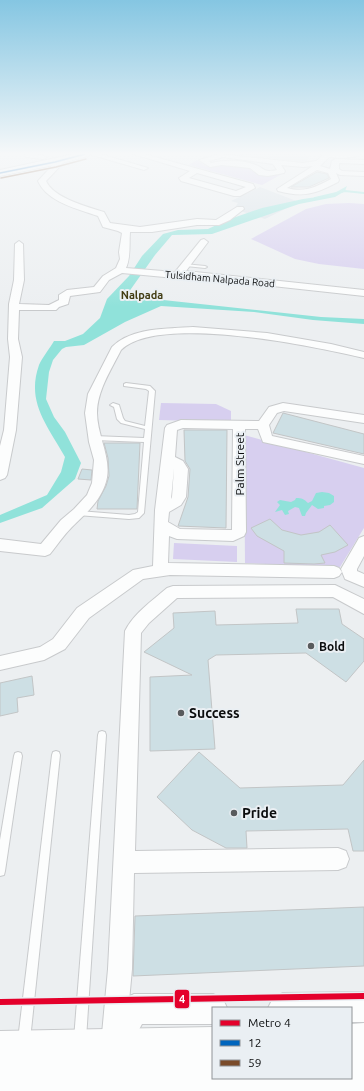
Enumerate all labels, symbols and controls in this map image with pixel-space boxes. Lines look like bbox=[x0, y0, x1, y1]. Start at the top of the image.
street label: Tulsidham Nalpada Road bbox=[165, 269, 276, 289]
district label: Nalpada bbox=[121, 289, 163, 301]
street label: Palm Street bbox=[233, 432, 246, 496]
place label: Bold bbox=[319, 640, 345, 653]
marker: Bold bbox=[306, 641, 316, 651]
place label: Success bbox=[189, 705, 240, 721]
marker: Success bbox=[176, 708, 186, 718]
place label: Pride bbox=[242, 805, 277, 821]
marker: Pride bbox=[229, 808, 239, 818]
line badge: 4 bbox=[174, 989, 190, 1009]
text: 4 bbox=[179, 993, 185, 1005]
legend bbox=[212, 1007, 352, 1079]
text: Metro 4 bbox=[248, 1016, 291, 1029]
text: 12 bbox=[248, 1036, 262, 1049]
text: 59 bbox=[248, 1056, 262, 1069]

